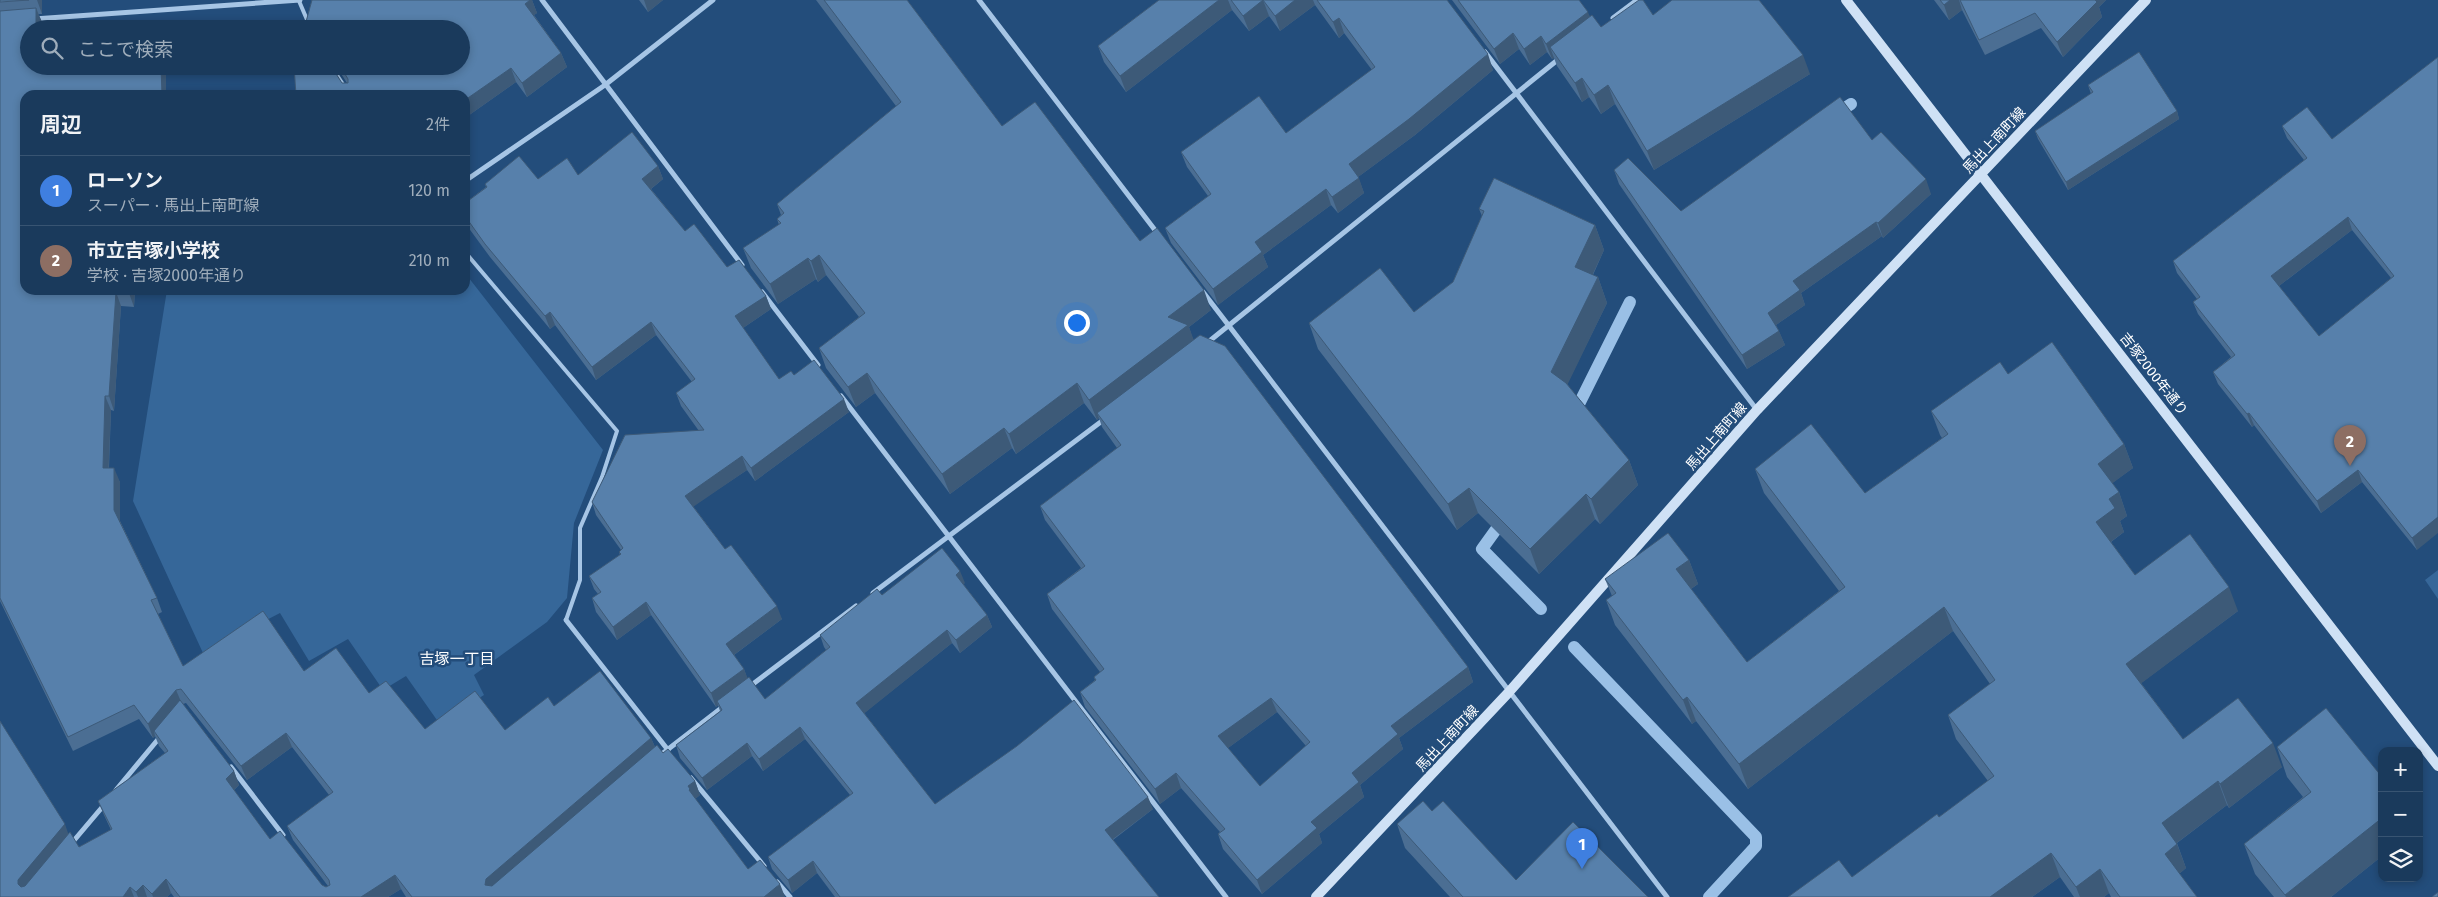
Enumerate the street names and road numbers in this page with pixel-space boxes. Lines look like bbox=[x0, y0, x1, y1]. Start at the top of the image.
street label: 馬出上南町線 bbox=[1960, 104, 2029, 177]
street label: 吉塚2000年通り bbox=[2116, 330, 2191, 419]
street label: 馬出上南町線 bbox=[1682, 399, 1750, 474]
street label: 馬出上南町線 bbox=[1413, 702, 1482, 775]

